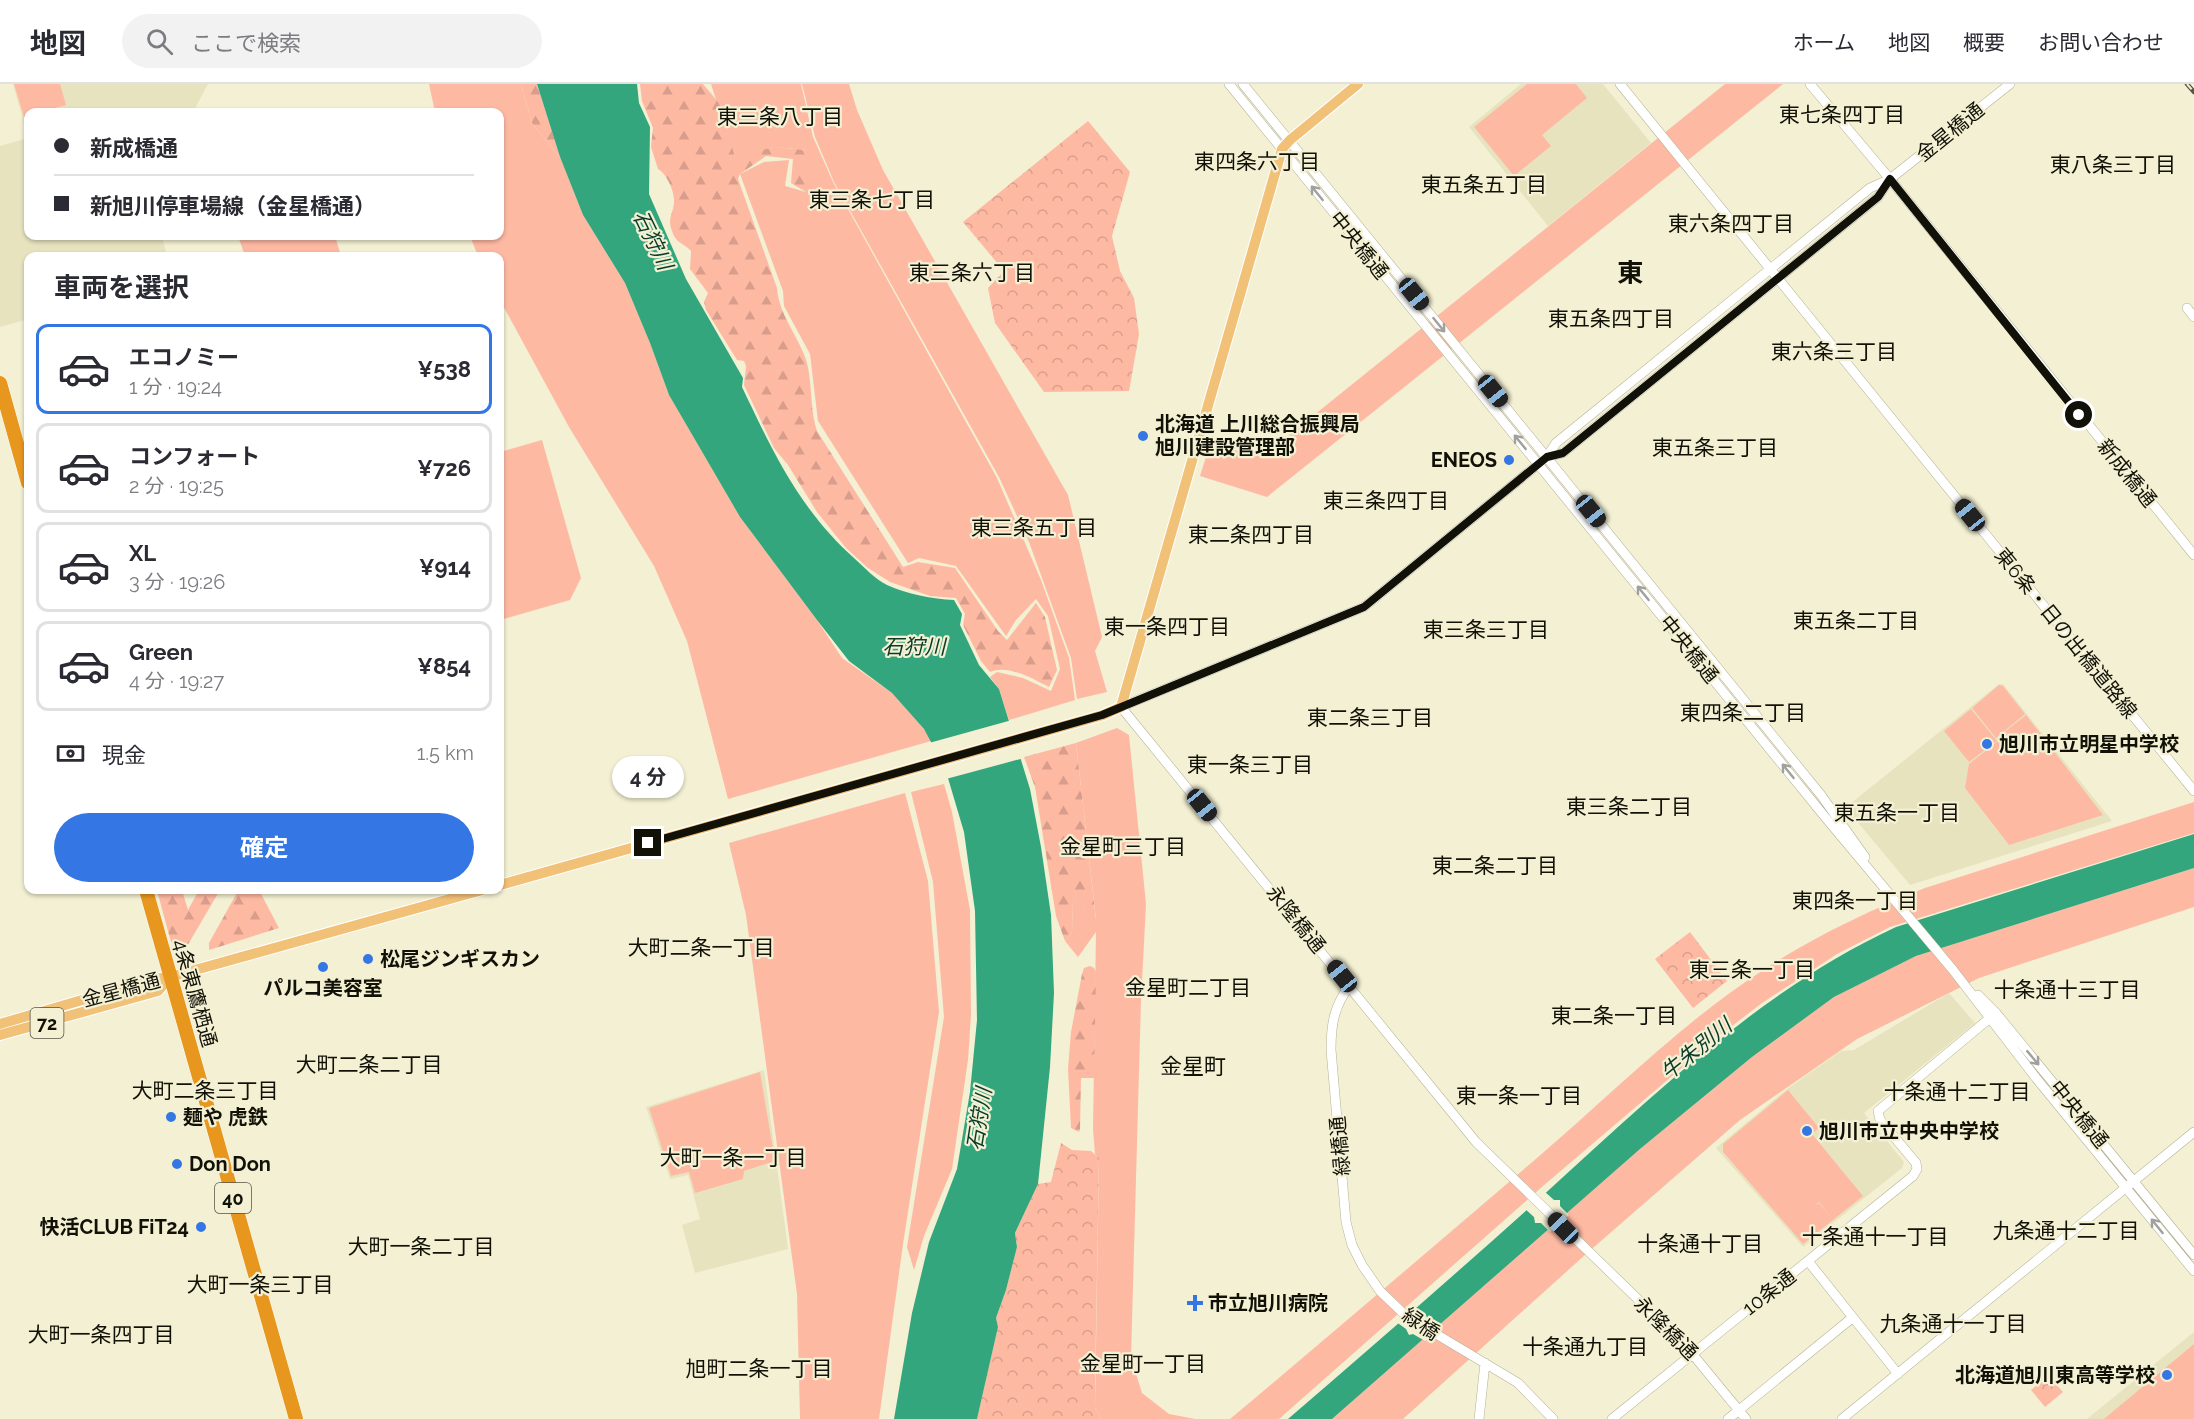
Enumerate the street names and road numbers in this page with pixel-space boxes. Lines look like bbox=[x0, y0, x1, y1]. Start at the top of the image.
street label: 金星橋通 bbox=[1911, 98, 1989, 166]
street label: 中央橋通 bbox=[1325, 206, 1393, 284]
street label: 新成橋通 bbox=[2093, 434, 2161, 512]
street label: 東6条・日の出橋道路線 bbox=[1990, 543, 2142, 723]
street label: 中央橋通 bbox=[1655, 610, 1723, 688]
street label: 永隆橋通 bbox=[1262, 880, 1330, 958]
street label: 4条東鷹栖通 bbox=[168, 936, 222, 1050]
street label: 金星橋通 bbox=[79, 968, 163, 1012]
road number: 72 bbox=[30, 1008, 63, 1038]
street label: 中央橋通 bbox=[2045, 1075, 2113, 1153]
street label: 緑橋通 bbox=[1325, 1115, 1355, 1177]
road number: 40 bbox=[215, 1183, 251, 1213]
street label: 10条通 bbox=[1738, 1264, 1800, 1320]
street label: 永隆橋通 bbox=[1629, 1291, 1703, 1365]
street label: 緑橋 bbox=[1398, 1303, 1444, 1345]

